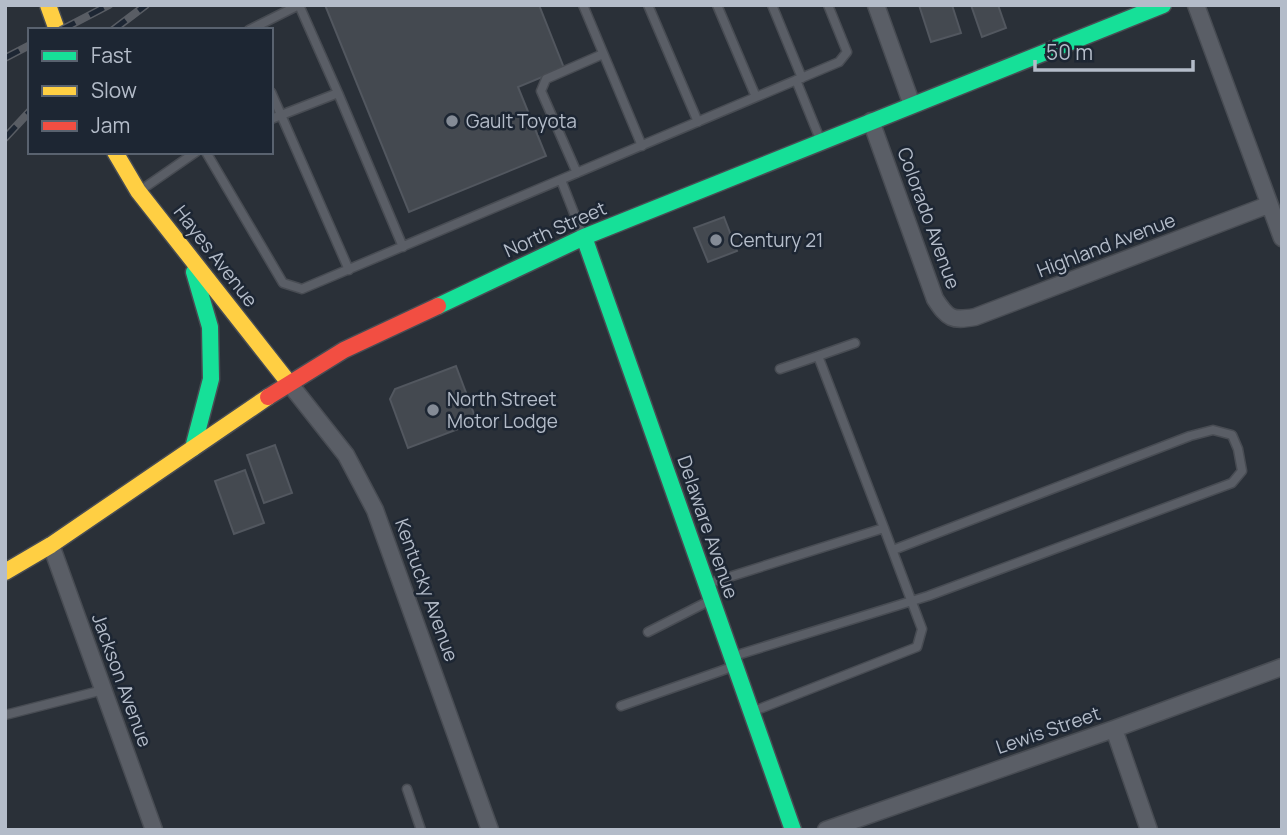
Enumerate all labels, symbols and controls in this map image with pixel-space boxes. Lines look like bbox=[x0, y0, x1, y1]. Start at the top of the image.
legend bbox=[28, 28, 273, 154]
scale bar bbox=[1035, 28, 1192, 72]
text: 50 m bbox=[1046, 38, 1093, 66]
text: Fast bbox=[91, 41, 132, 69]
text: Slow bbox=[91, 76, 137, 104]
place label: Gault Toyota bbox=[466, 108, 577, 134]
text: Jam bbox=[91, 111, 130, 139]
marker: Gault Toyota bbox=[444, 113, 460, 129]
street label: Colorado Avenue bbox=[891, 144, 967, 292]
street label: North Street bbox=[500, 195, 610, 263]
street label: Hayes Avenue bbox=[168, 200, 264, 312]
street label: Highland Avenue bbox=[1033, 207, 1179, 283]
place label: Century 21 bbox=[730, 227, 823, 253]
marker: Century 21 bbox=[708, 232, 724, 248]
place label: North Street Motor Lodge bbox=[447, 386, 558, 434]
marker: North Street Motor Lodge bbox=[425, 402, 441, 418]
street label: Delaware Avenue bbox=[671, 452, 745, 602]
street label: Kentucky Avenue bbox=[389, 515, 465, 665]
street label: Jackson Avenue bbox=[86, 610, 158, 750]
street label: Lewis Street bbox=[992, 700, 1104, 760]

